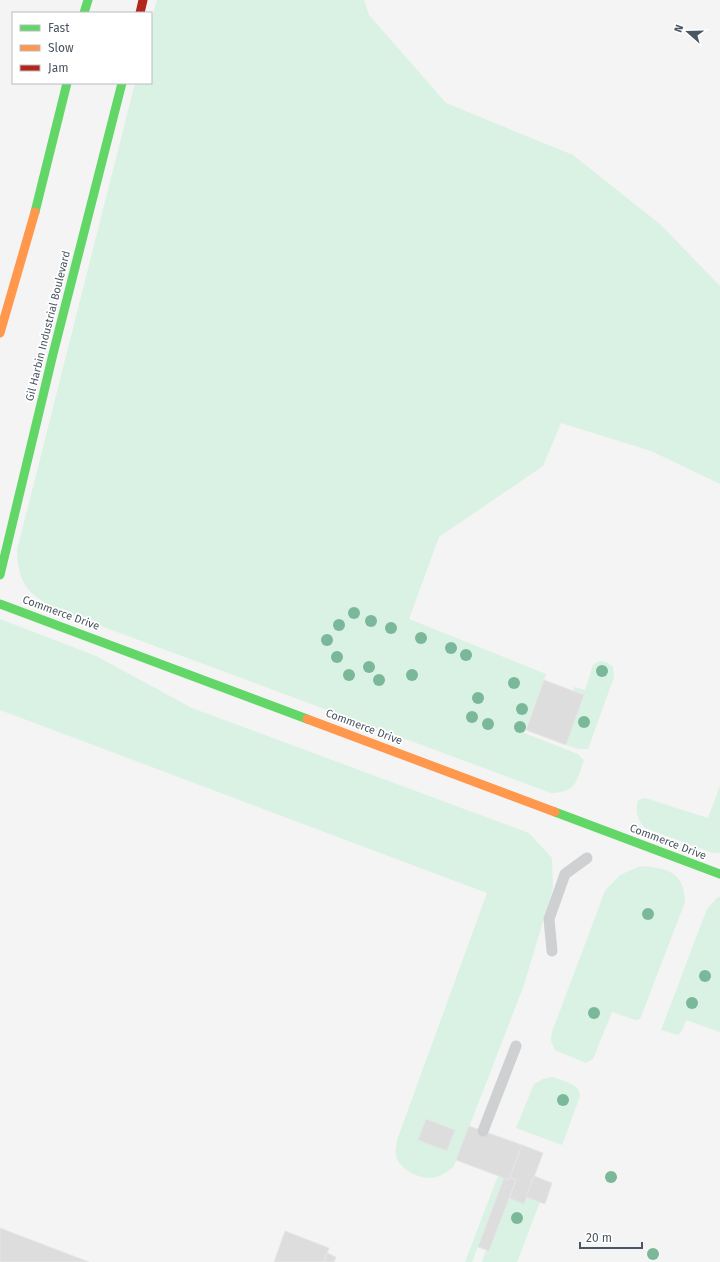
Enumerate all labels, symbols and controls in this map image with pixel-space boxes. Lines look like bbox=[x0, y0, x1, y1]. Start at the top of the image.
legend bbox=[12, 12, 152, 84]
north arrow bbox=[668, 12, 708, 52]
text: Fast bbox=[48, 21, 70, 35]
text: N bbox=[672, 23, 686, 34]
text: Slow bbox=[48, 41, 74, 55]
text: Jam bbox=[48, 61, 68, 75]
street label: Gil Harbin Industrial Boulevard bbox=[23, 250, 73, 402]
street label: Commerce Drive bbox=[21, 593, 101, 633]
street label: Commerce Drive bbox=[324, 706, 404, 748]
street label: Commerce Drive bbox=[628, 821, 708, 863]
scale bar bbox=[580, 1224, 642, 1250]
text: 20 m bbox=[586, 1231, 612, 1245]

